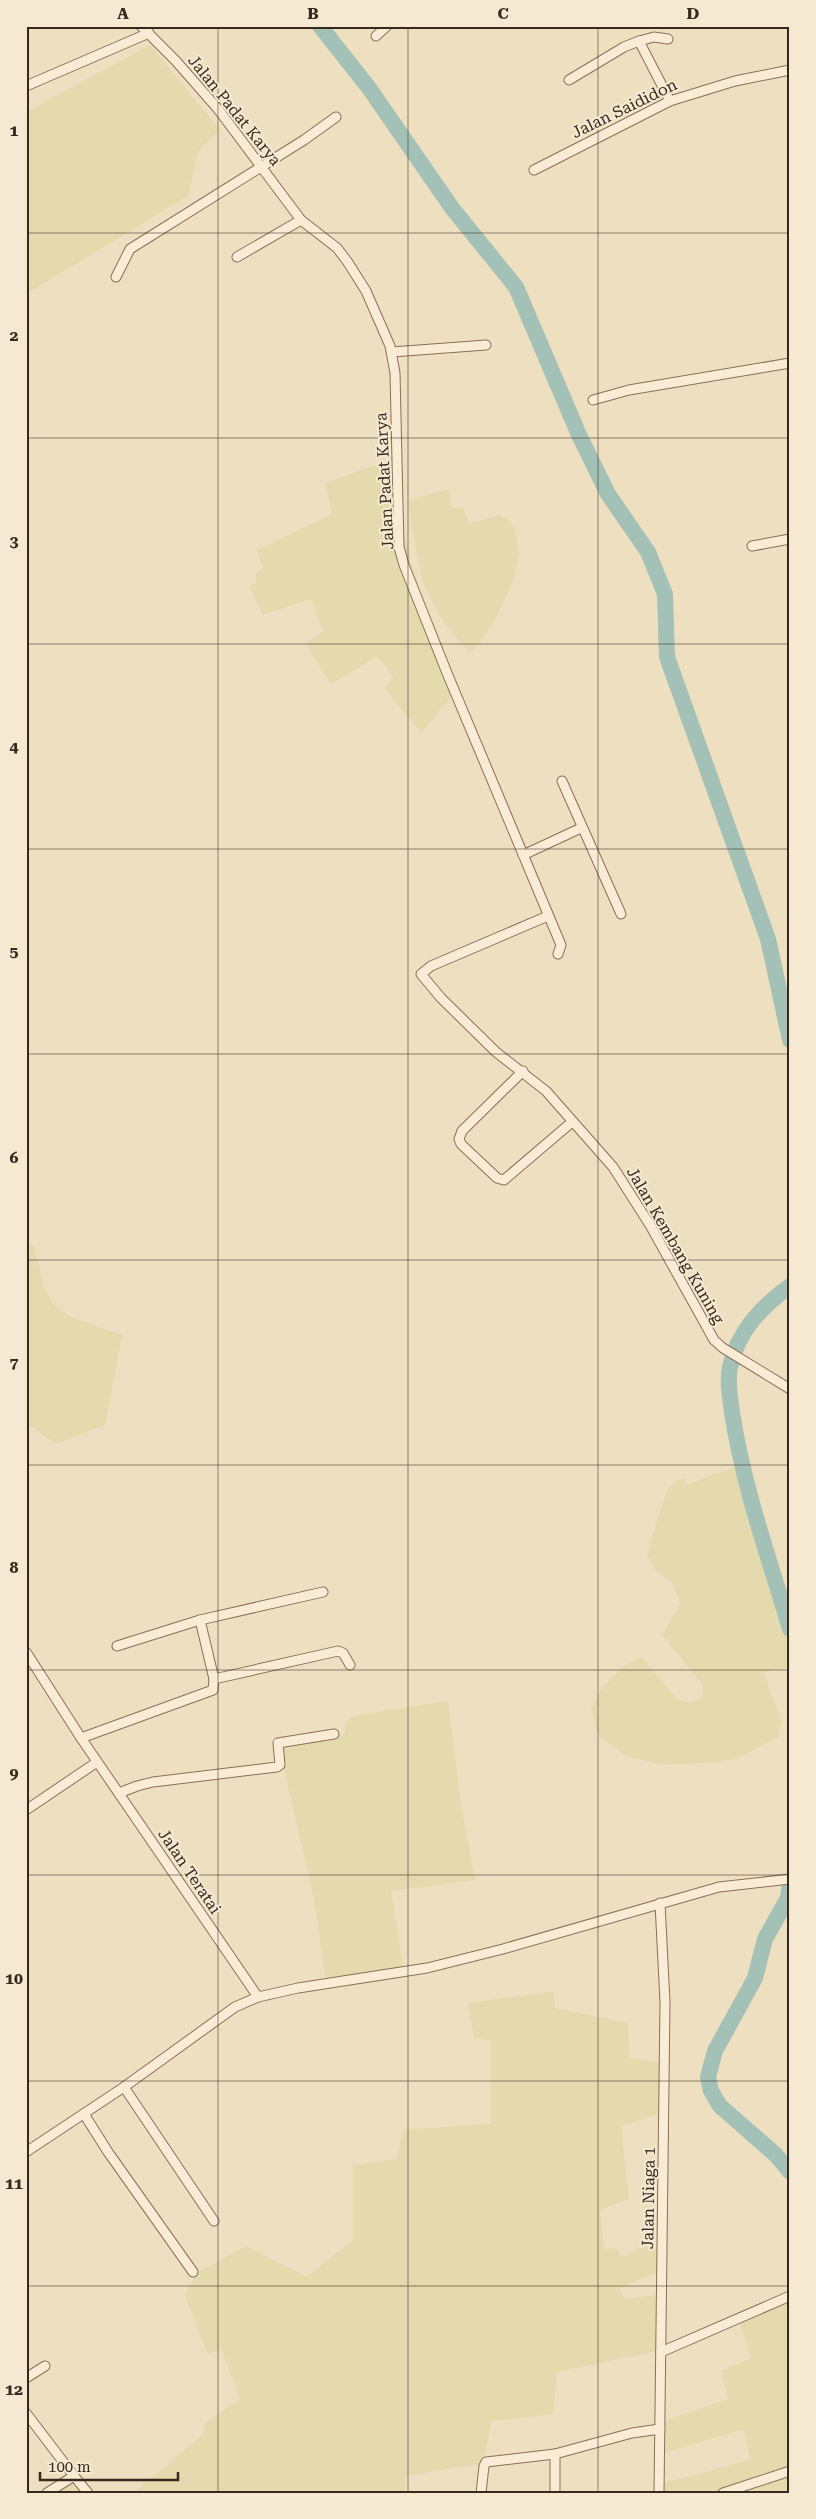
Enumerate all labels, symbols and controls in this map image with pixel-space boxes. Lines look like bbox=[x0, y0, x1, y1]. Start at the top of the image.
text: A bbox=[117, 4, 129, 23]
text: B bbox=[307, 4, 319, 23]
text: C bbox=[497, 4, 509, 23]
text: D bbox=[687, 4, 700, 23]
street label: Jalan Padat Karya bbox=[184, 51, 285, 170]
street label: Jalan Saididon bbox=[568, 75, 680, 142]
text: 1 bbox=[10, 121, 19, 140]
text: 2 bbox=[10, 326, 19, 345]
street label: Jalan Padat Karya bbox=[371, 412, 398, 550]
text: 3 bbox=[10, 532, 19, 551]
text: 4 bbox=[10, 737, 19, 756]
text: 5 bbox=[10, 942, 19, 961]
text: 6 bbox=[10, 1148, 19, 1167]
street label: Jalan Kembang Kuning bbox=[623, 1163, 729, 1328]
text: 7 bbox=[10, 1353, 19, 1372]
text: 8 bbox=[10, 1558, 19, 1577]
text: 9 bbox=[10, 1764, 19, 1783]
street label: Jalan Teratai bbox=[154, 1825, 225, 1917]
text: 10 bbox=[5, 1969, 23, 1988]
street label: Jalan Niaga 1 bbox=[638, 2147, 659, 2249]
text: 11 bbox=[5, 2174, 23, 2193]
text: 12 bbox=[5, 2380, 23, 2399]
scale bar bbox=[40, 2449, 178, 2481]
text: 100 m bbox=[48, 2458, 91, 2476]

